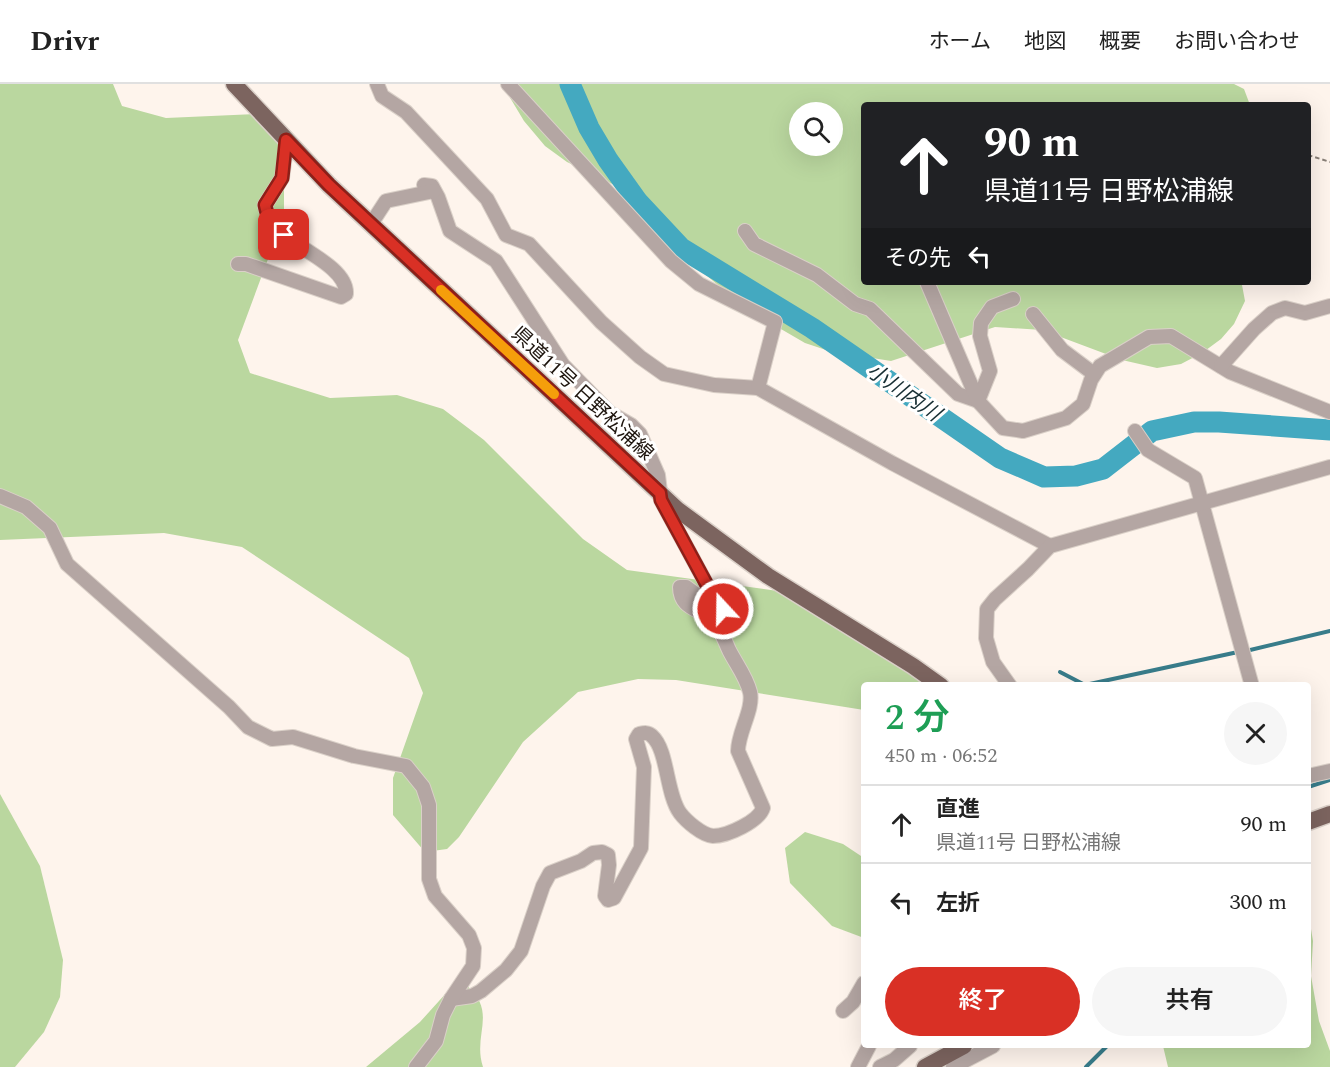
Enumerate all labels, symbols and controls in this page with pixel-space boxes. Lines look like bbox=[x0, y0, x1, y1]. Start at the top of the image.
text: Drivr bbox=[30, 20, 99, 63]
text: ホーム bbox=[929, 26, 991, 58]
text: 地図 bbox=[1024, 26, 1066, 58]
text: 概要 bbox=[1099, 26, 1141, 58]
text: お問い合わせ bbox=[1174, 26, 1300, 58]
map controls bbox=[789, 102, 843, 156]
button: search bbox=[789, 102, 843, 156]
text: 90 m bbox=[984, 112, 1079, 175]
icon: ahead bbox=[885, 126, 963, 204]
text: 県道11号 日野松浦線 bbox=[984, 171, 1234, 213]
pin bbox=[258, 209, 309, 260]
icon: arrive bbox=[267, 218, 300, 251]
icon: left bbox=[963, 240, 996, 273]
text: その先 bbox=[885, 242, 951, 275]
street label: 県道11号 日野松浦線 bbox=[504, 320, 660, 468]
water label: 小川内川 bbox=[860, 356, 949, 431]
position arrow bbox=[691, 577, 755, 641]
text: 2 分 bbox=[885, 691, 949, 746]
button: close bbox=[1224, 702, 1287, 765]
text: 450 m · 06:52 bbox=[885, 741, 997, 771]
text: 直進 bbox=[936, 793, 980, 826]
icon: ahead bbox=[885, 808, 918, 841]
text: 90 m bbox=[1241, 808, 1287, 841]
text: 県道11号 日野松浦線 bbox=[936, 828, 1121, 858]
icon: left bbox=[885, 886, 918, 919]
text: 300 m bbox=[1230, 886, 1287, 919]
text: 左折 bbox=[936, 887, 980, 920]
button: 終了 bbox=[885, 967, 1080, 1036]
button: 共有 bbox=[1092, 967, 1287, 1036]

